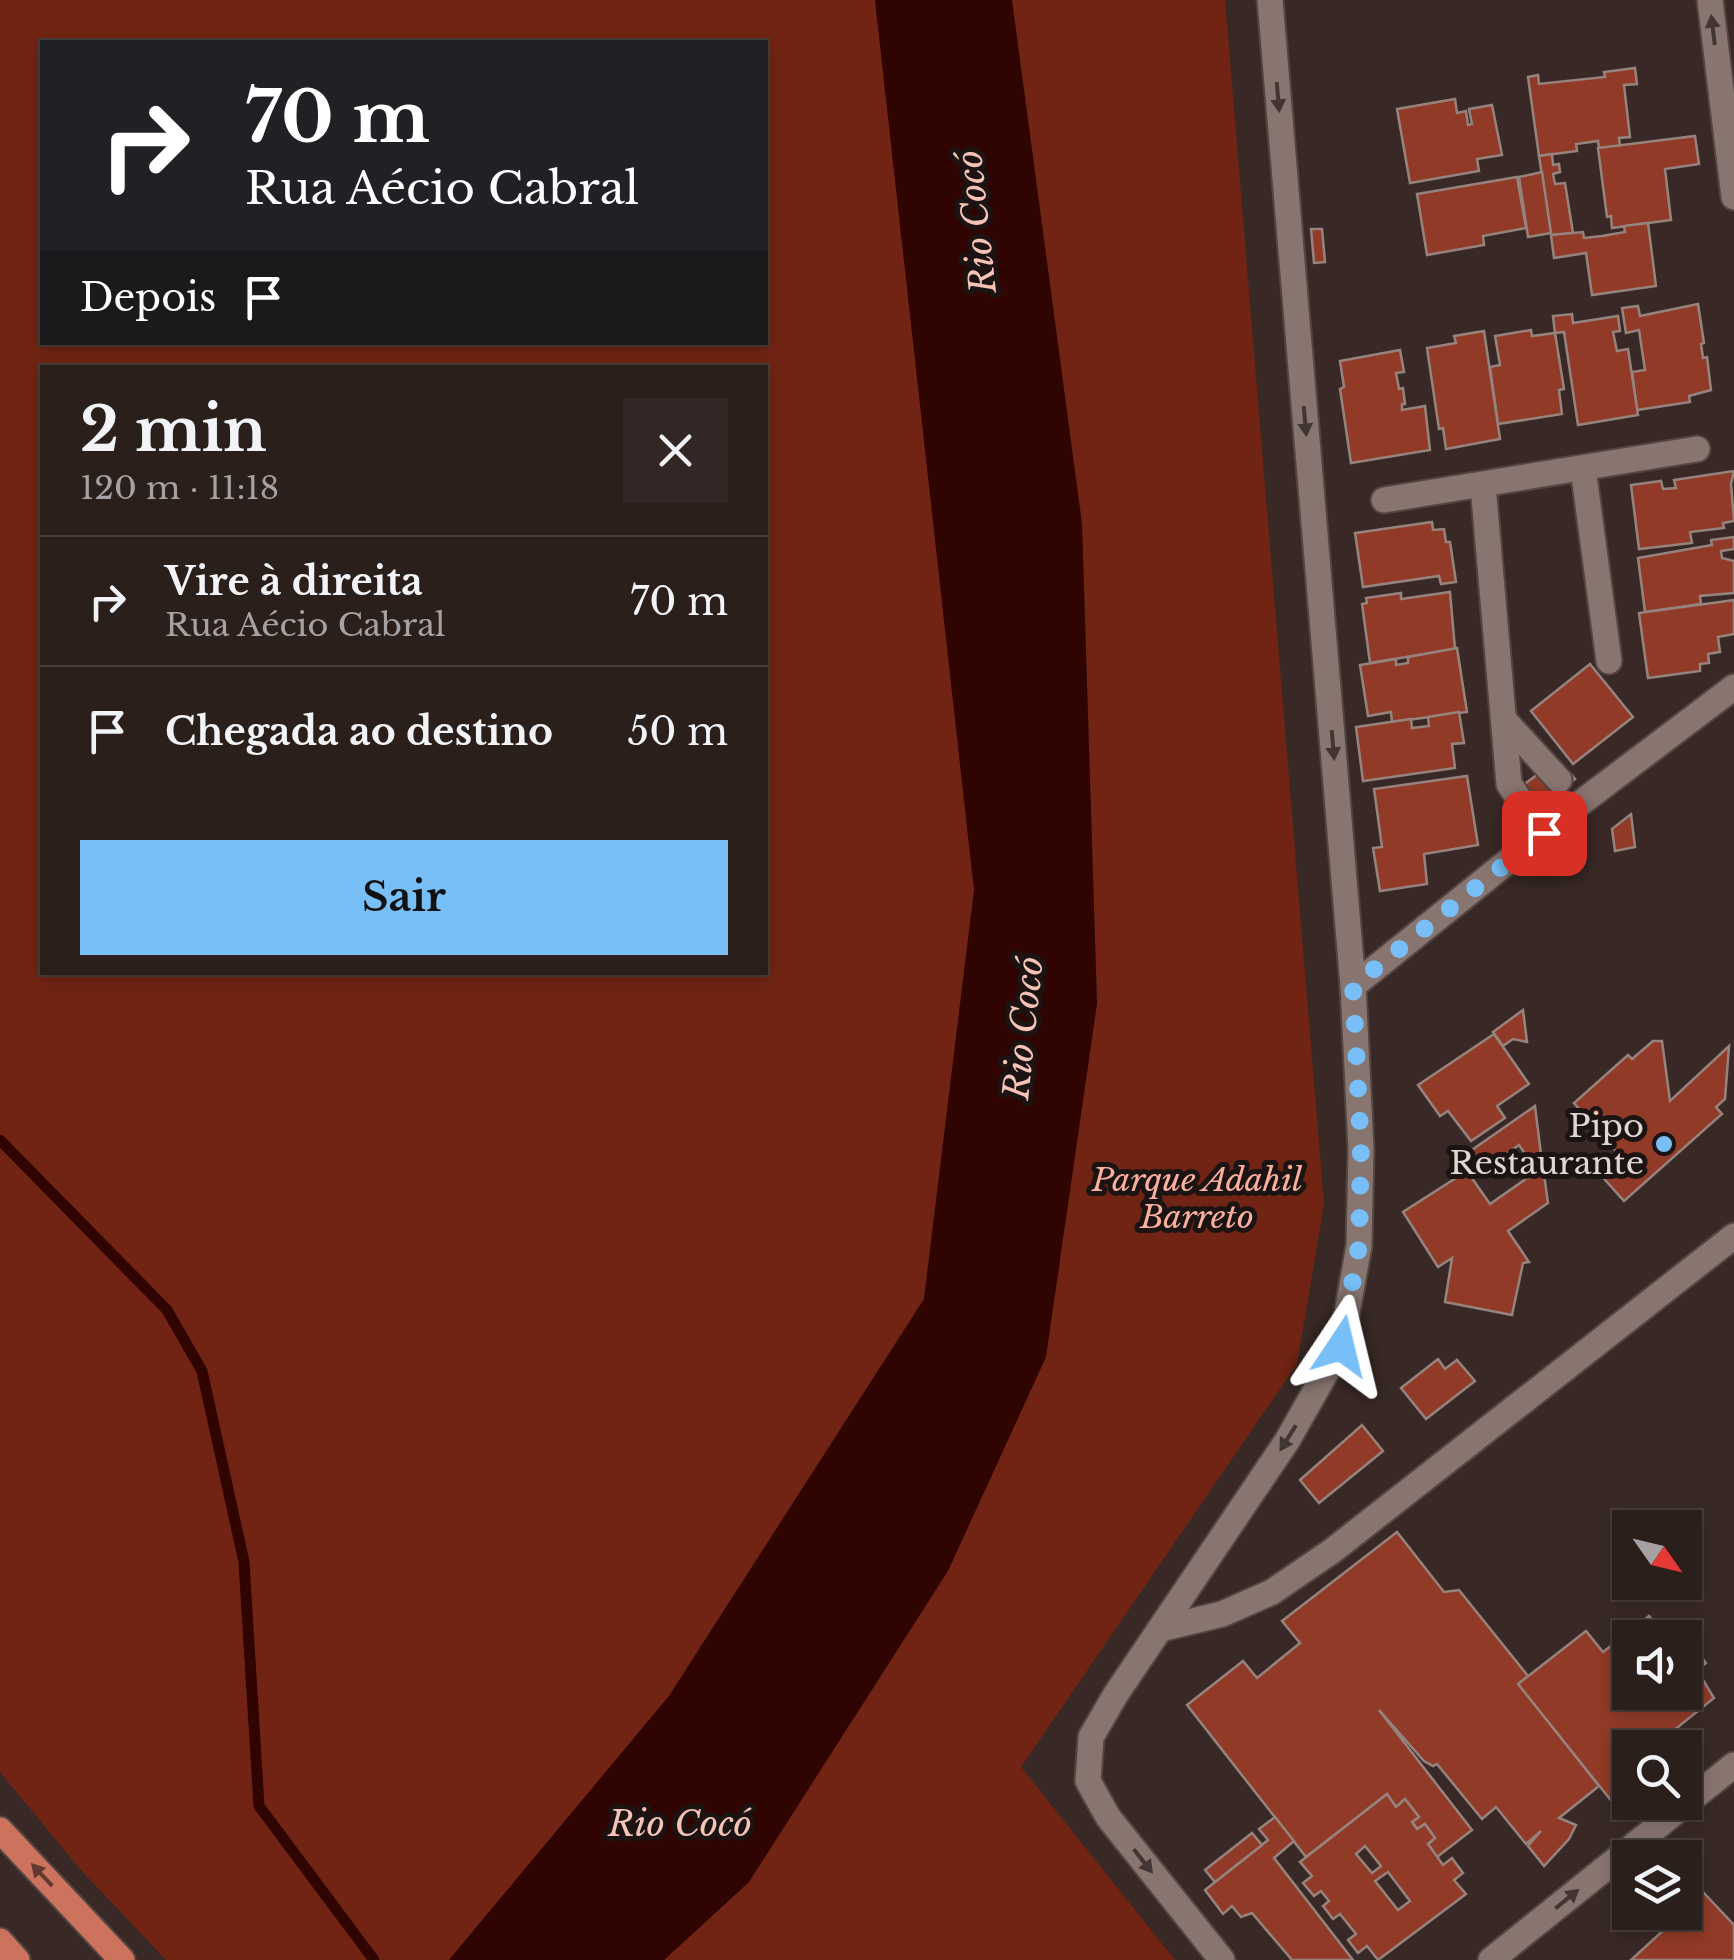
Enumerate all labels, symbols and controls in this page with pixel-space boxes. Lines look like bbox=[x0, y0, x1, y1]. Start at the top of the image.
one-way arrow bbox=[1705, 14, 1721, 46]
text: 70 m bbox=[245, 74, 430, 161]
icon: right bbox=[80, 80, 210, 210]
one-way arrow bbox=[1271, 82, 1287, 114]
water label: Rio Cocó bbox=[947, 148, 1005, 297]
text: Rua Aécio Cabral bbox=[245, 160, 639, 216]
icon: arrive bbox=[236, 270, 291, 325]
text: Depois bbox=[80, 274, 216, 321]
text: 2 min bbox=[80, 393, 267, 467]
button: close bbox=[623, 398, 728, 503]
one-way arrow bbox=[1298, 406, 1314, 437]
text: 120 m · 11:18 bbox=[80, 468, 279, 508]
text: Vire à direita bbox=[165, 558, 423, 605]
icon: right bbox=[80, 574, 135, 629]
text: 70 m bbox=[630, 578, 728, 625]
text: Rua Aécio Cabral bbox=[165, 605, 445, 645]
icon: arrive bbox=[80, 704, 135, 759]
text: Chegada ao destino bbox=[165, 708, 553, 755]
text: 50 m bbox=[628, 708, 728, 755]
one-way arrow bbox=[1325, 729, 1341, 761]
pin bbox=[1502, 791, 1587, 876]
icon: arrive bbox=[1517, 806, 1572, 861]
button: Sair bbox=[80, 840, 728, 955]
water label: Rio Cocó bbox=[994, 954, 1052, 1103]
place label: Pipo Restaurante bbox=[1449, 1106, 1644, 1183]
marker: Pipo Restaurante bbox=[1653, 1133, 1675, 1155]
park label: Parque Adahil Barreto bbox=[1091, 1160, 1303, 1237]
position arrow bbox=[1289, 1294, 1393, 1398]
one-way arrow bbox=[1280, 1424, 1297, 1452]
north arrow bbox=[1612, 1510, 1702, 1600]
map controls bbox=[1612, 1510, 1702, 1930]
button: sound bbox=[1612, 1620, 1702, 1710]
button: search bbox=[1612, 1730, 1702, 1820]
water label: Rio Cocó bbox=[607, 1802, 752, 1845]
button: layers bbox=[1612, 1840, 1702, 1930]
one-way arrow bbox=[1132, 1848, 1153, 1874]
one-way arrow bbox=[31, 1863, 54, 1887]
one-way arrow bbox=[1554, 1889, 1580, 1910]

